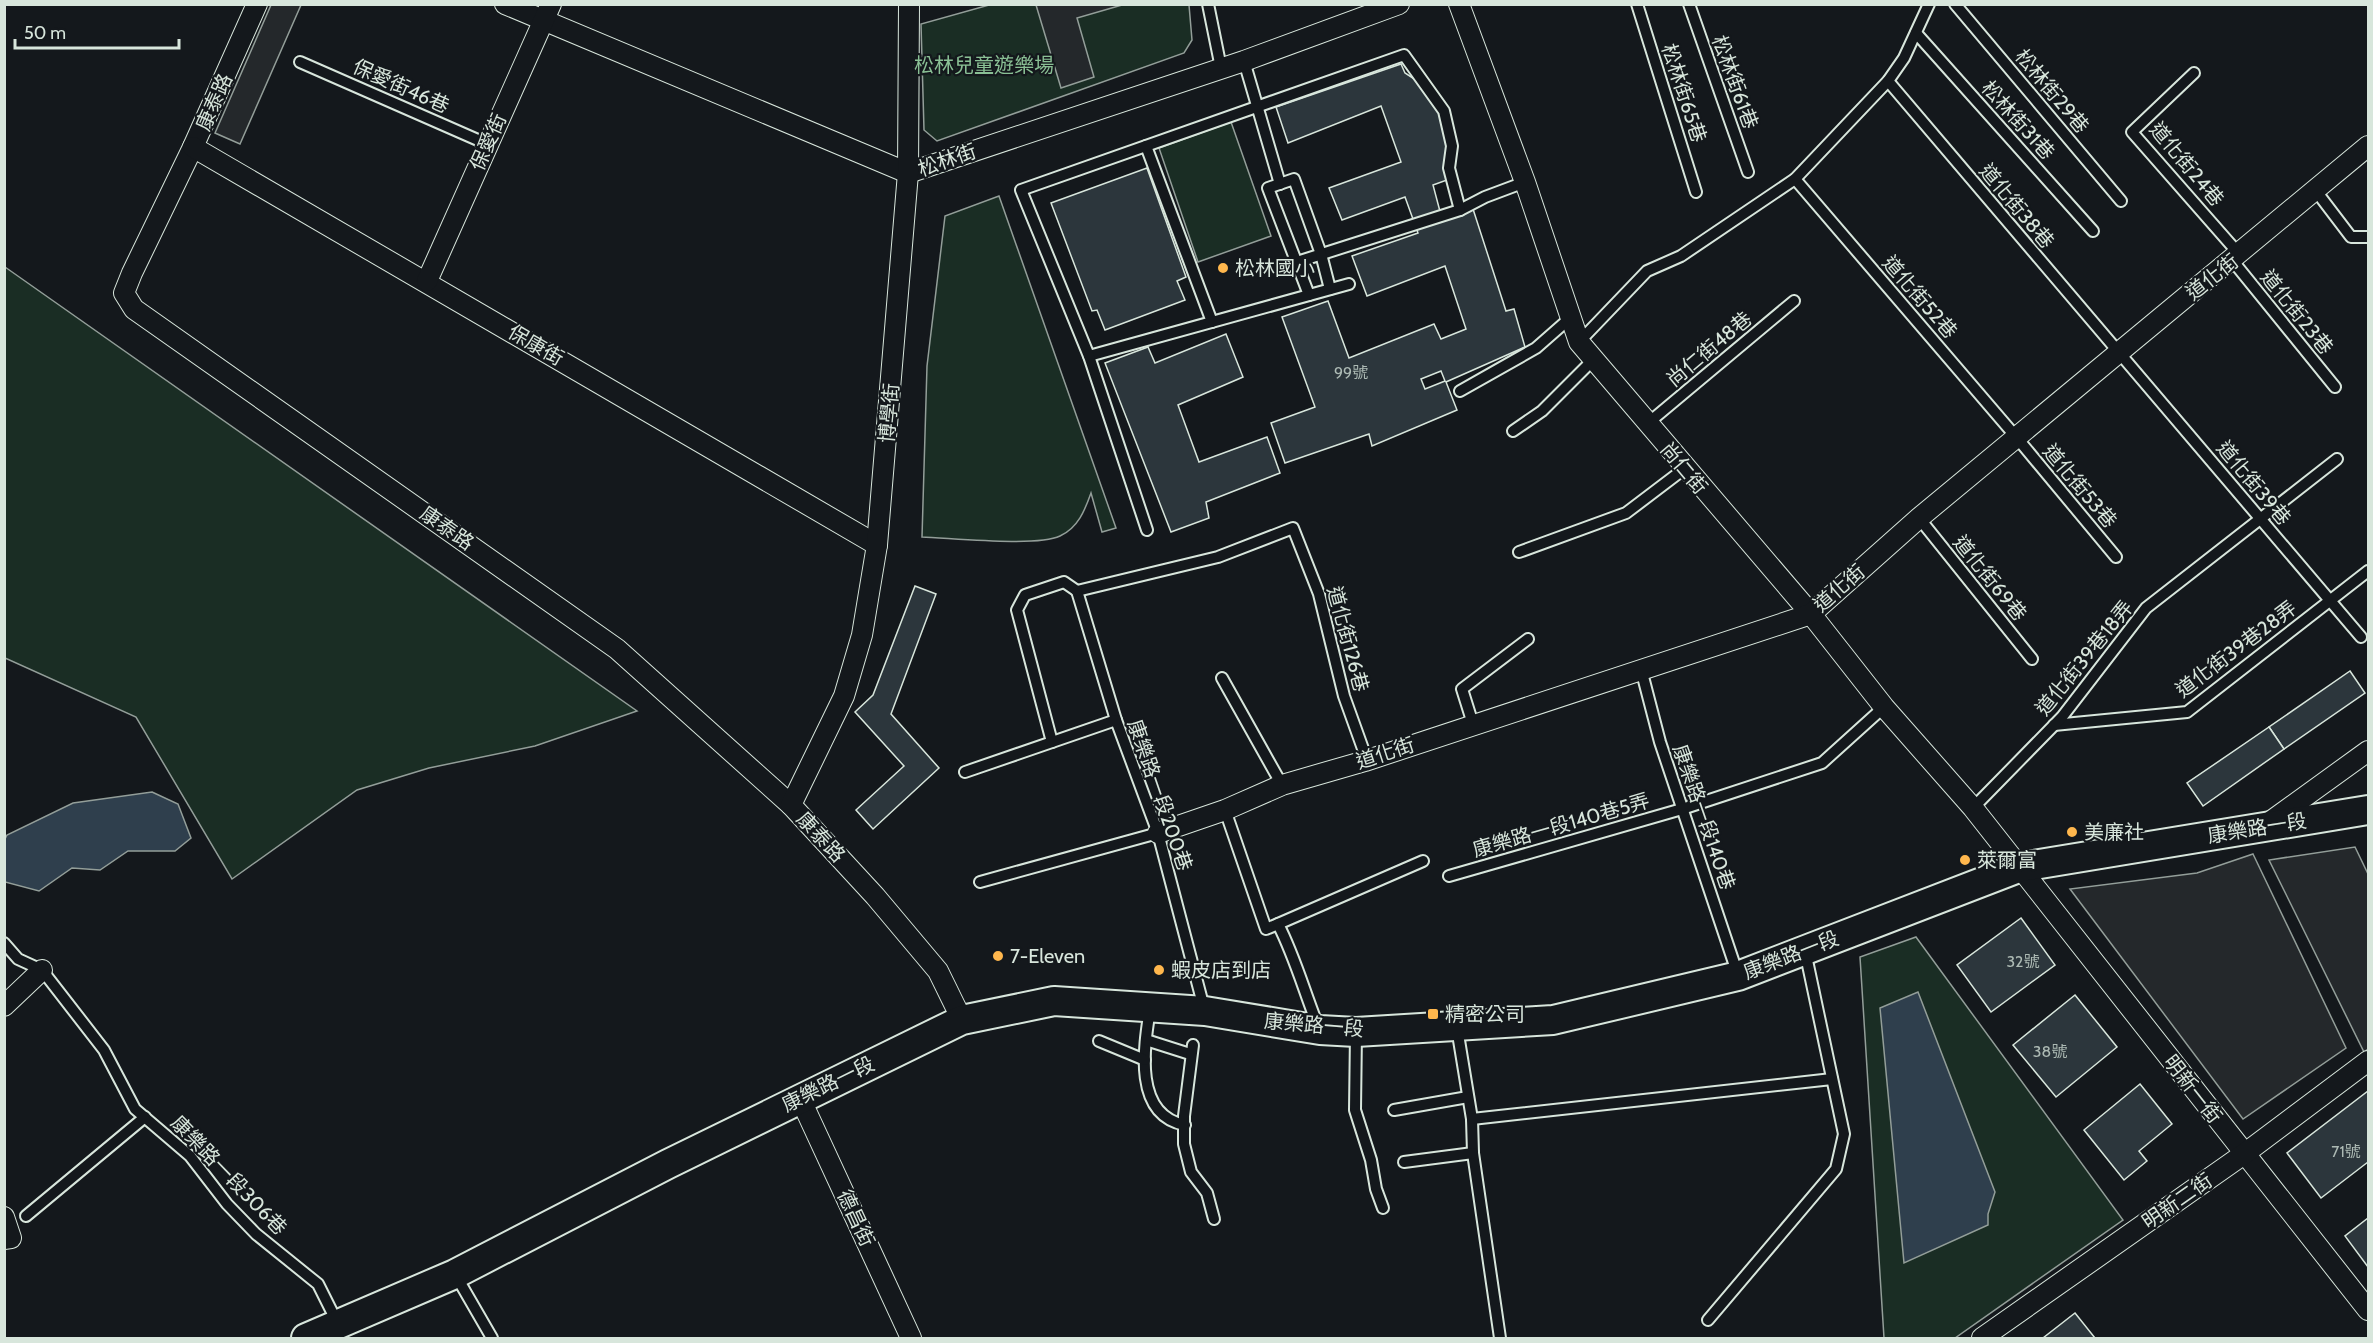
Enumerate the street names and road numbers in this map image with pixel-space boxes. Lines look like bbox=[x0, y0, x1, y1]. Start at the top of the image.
street label: 松林街61巷 bbox=[1707, 32, 1763, 132]
street label: 松林街65巷 bbox=[1657, 41, 1711, 145]
street label: 松林街29巷 bbox=[2010, 44, 2094, 138]
street label: 保愛街46巷 bbox=[349, 54, 453, 118]
street label: 康泰路 bbox=[191, 70, 237, 134]
street label: 松林街31巷 bbox=[1977, 76, 2059, 164]
street label: 保愛街 bbox=[465, 110, 511, 174]
street label: 道化街24巷 bbox=[2145, 117, 2229, 211]
street label: 松林街 bbox=[915, 139, 979, 181]
street label: 道化街38巷 bbox=[1975, 159, 2059, 253]
street label: 道化街 bbox=[2181, 249, 2243, 305]
street label: 道化街52巷 bbox=[1878, 251, 1962, 343]
street label: 道化街23巷 bbox=[2256, 265, 2338, 359]
street label: 尚仁街48巷 bbox=[1662, 306, 1756, 392]
street label: 保康街 bbox=[504, 320, 568, 370]
street label: 博學街 bbox=[874, 382, 904, 444]
street label: 道化街39巷 bbox=[2212, 436, 2296, 530]
street label: 尚仁街 bbox=[1656, 437, 1712, 499]
street label: 道化街53巷 bbox=[2038, 439, 2122, 533]
street label: 康泰路 bbox=[416, 501, 478, 555]
street label: 道化街69巷 bbox=[1948, 531, 2032, 625]
street label: 道化街 bbox=[1808, 559, 1870, 617]
street label: 道化街126巷 bbox=[1322, 584, 1374, 694]
street label: 道化街39巷18弄 bbox=[2030, 596, 2138, 720]
street label: 道化街39巷28弄 bbox=[2171, 596, 2301, 702]
street label: 康樂路一段200巷 bbox=[1123, 716, 1197, 874]
street label: 道化街 bbox=[1353, 732, 1417, 774]
street label: 康樂路一段140巷 bbox=[1668, 741, 1740, 893]
street label: 康樂路一段140巷5弄 bbox=[1470, 788, 1652, 862]
street label: 康泰路 bbox=[792, 807, 850, 867]
street label: 康樂路一段 bbox=[2206, 808, 2308, 848]
street label: 康樂路一段 bbox=[1740, 926, 1842, 984]
street label: 康樂路一段 bbox=[1263, 1009, 1365, 1041]
street label: 明新一街 bbox=[2159, 1050, 2227, 1128]
street label: 康樂路一段 bbox=[778, 1051, 878, 1117]
street label: 康樂路一段306巷 bbox=[166, 1111, 292, 1239]
street label: 明新二街 bbox=[2137, 1168, 2217, 1234]
street label: 德昌街 bbox=[832, 1186, 880, 1250]

